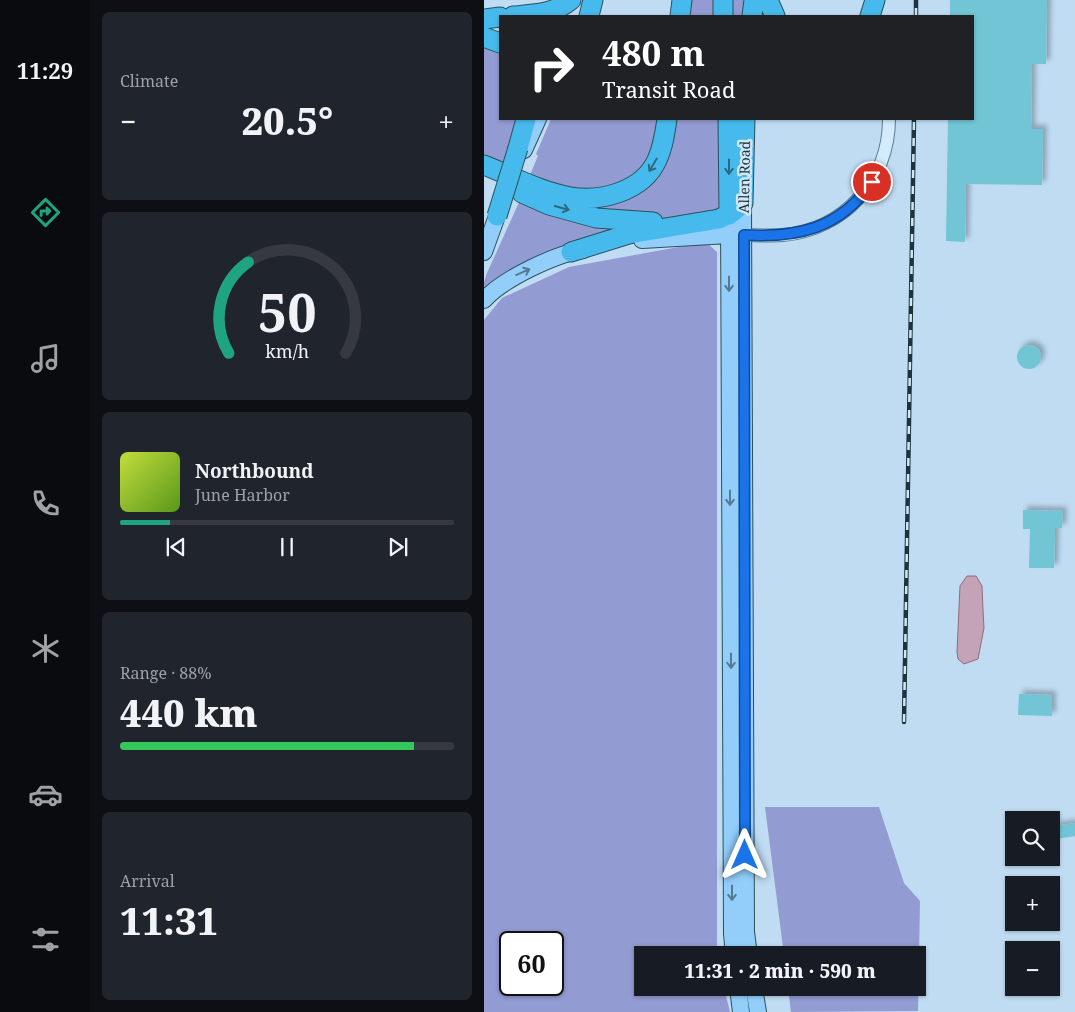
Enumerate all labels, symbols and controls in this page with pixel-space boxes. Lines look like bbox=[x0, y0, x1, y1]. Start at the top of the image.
text: 480 m bbox=[602, 29, 705, 76]
icon: right bbox=[519, 35, 584, 100]
text: 11:29 bbox=[17, 55, 73, 85]
text: Climate bbox=[120, 70, 178, 92]
text: Transit Road bbox=[602, 74, 735, 104]
text: 20.5° bbox=[241, 94, 333, 146]
text: − bbox=[120, 102, 136, 140]
text: + bbox=[438, 102, 454, 140]
street label: Allen Road bbox=[734, 140, 754, 213]
one-way arrow bbox=[647, 157, 657, 171]
one-way arrow bbox=[724, 158, 734, 175]
pin bbox=[851, 161, 893, 203]
icon: arrive bbox=[858, 168, 886, 196]
icon: directions bbox=[28, 195, 63, 230]
one-way arrow bbox=[553, 204, 569, 214]
one-way arrow bbox=[515, 267, 530, 277]
one-way arrow bbox=[724, 275, 734, 291]
text: 50 bbox=[258, 276, 316, 347]
text: km/h bbox=[265, 339, 309, 363]
icon: music bbox=[28, 341, 63, 376]
text: Northbound bbox=[195, 458, 314, 484]
text: June Harbor bbox=[195, 484, 290, 506]
icon: phone bbox=[28, 486, 63, 521]
one-way arrow bbox=[725, 490, 735, 506]
icon: previous bbox=[162, 533, 190, 561]
icon: pause bbox=[273, 533, 301, 561]
icon: next bbox=[384, 533, 412, 561]
icon: climate bbox=[28, 631, 63, 666]
one-way arrow bbox=[726, 652, 736, 669]
text: Range · 88% bbox=[120, 662, 212, 684]
text: 440 km bbox=[120, 686, 258, 738]
icon: car bbox=[28, 777, 63, 812]
map controls bbox=[1005, 811, 1060, 996]
button: search bbox=[1005, 811, 1060, 866]
position arrow bbox=[718, 828, 770, 880]
text: Arrival bbox=[120, 870, 175, 892]
button: + bbox=[1005, 876, 1060, 931]
one-way arrow bbox=[727, 885, 737, 901]
text: 11:31 bbox=[120, 894, 218, 946]
icon: filters bbox=[28, 922, 63, 957]
speed limit sign: 60 bbox=[499, 931, 564, 996]
button: − bbox=[1005, 941, 1060, 996]
text: 11:31 · 2 min · 590 m bbox=[684, 958, 876, 984]

